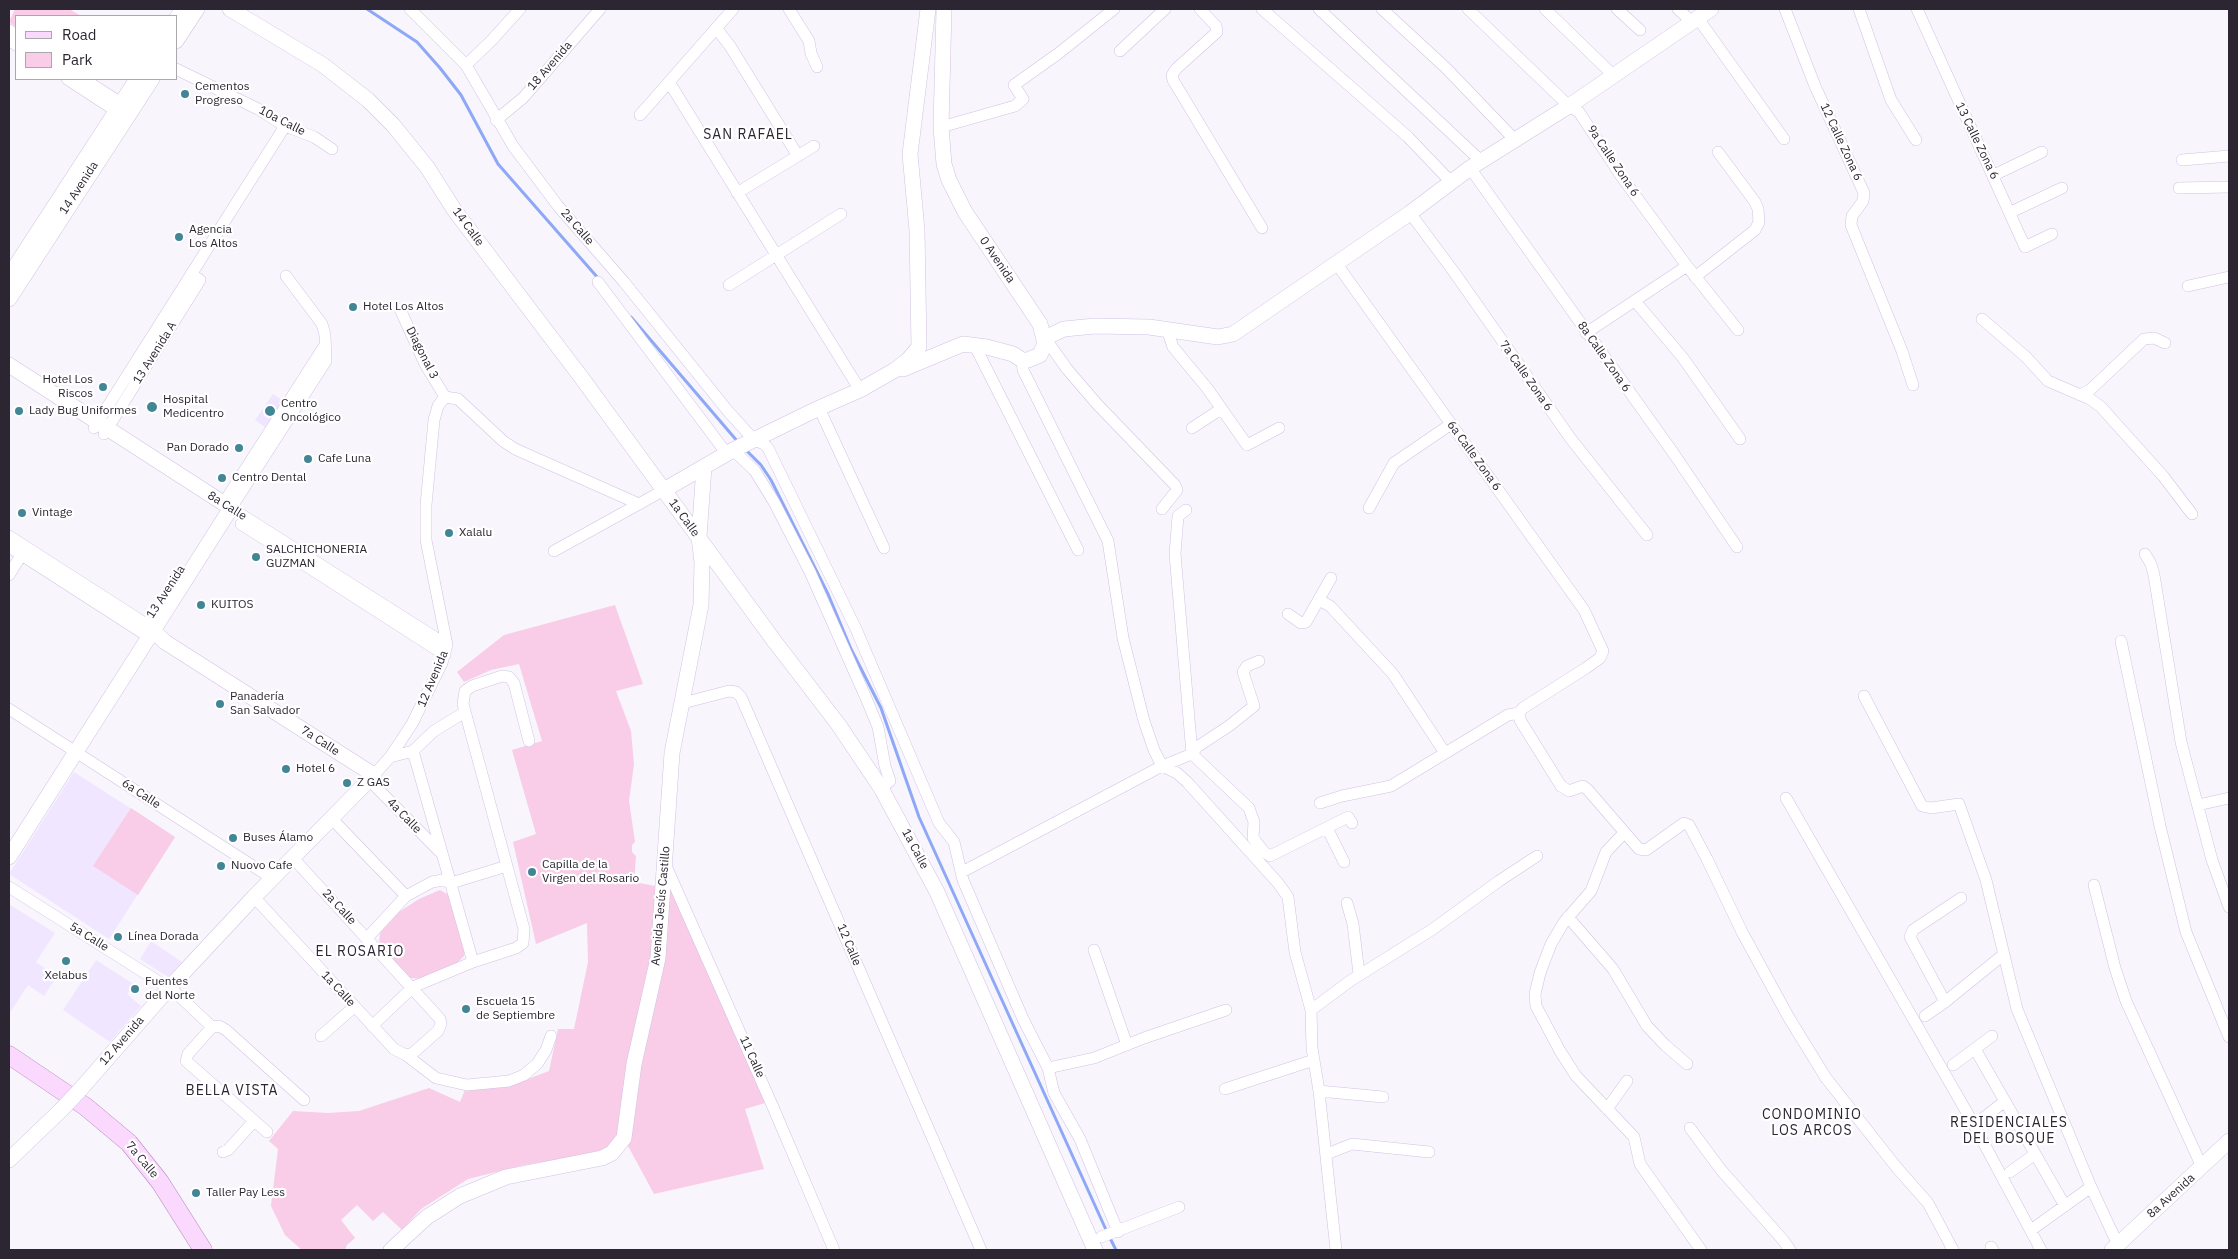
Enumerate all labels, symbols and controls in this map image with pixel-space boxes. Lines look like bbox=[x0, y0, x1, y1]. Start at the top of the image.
legend bbox=[15, 15, 178, 80]
text: Road bbox=[62, 25, 97, 44]
street label: 18 Avenida bbox=[525, 39, 575, 93]
text: Park bbox=[62, 50, 92, 69]
place label: Cementos Progreso bbox=[195, 80, 250, 108]
marker: Cementos Progreso bbox=[179, 88, 191, 100]
street label: 13 Calle Zona 6 bbox=[1952, 100, 2002, 182]
street label: 12 Calle Zona 6 bbox=[1817, 101, 1865, 183]
street label: 10a Calle bbox=[256, 103, 308, 139]
street label: 9a Calle Zona 6 bbox=[1584, 123, 1642, 199]
district label: SAN RAFAEL bbox=[702, 127, 794, 143]
street label: 14 Avenida bbox=[57, 159, 101, 217]
street label: 14 Calle bbox=[449, 205, 487, 249]
street label: 2a Calle bbox=[557, 206, 597, 248]
place label: Agencia Los Altos bbox=[189, 223, 238, 251]
marker: Agencia Los Altos bbox=[173, 231, 185, 243]
street label: 0 Avenida bbox=[976, 234, 1018, 286]
place label: Hotel Los Altos bbox=[363, 300, 444, 314]
marker: Hotel Los Altos bbox=[347, 301, 359, 313]
street label: 13 Avenida A bbox=[130, 319, 180, 387]
street label: 8a Calle Zona 6 bbox=[1574, 319, 1634, 395]
street label: Diagonal 3 bbox=[403, 324, 441, 382]
street label: 7a Calle Zona 6 bbox=[1496, 338, 1556, 414]
place label: Hotel Los Riscos bbox=[42, 373, 93, 401]
marker: Hotel Los Riscos bbox=[97, 381, 109, 393]
place label: Hospital Medicentro bbox=[163, 393, 224, 421]
place label: Centro Oncológico bbox=[281, 397, 341, 425]
marker: Hospital Medicentro bbox=[145, 400, 159, 414]
place label: Lady Bug Uniformes bbox=[29, 404, 137, 418]
marker: Centro Oncológico bbox=[263, 404, 277, 418]
marker: Lady Bug Uniformes bbox=[13, 405, 25, 417]
street label: 6a Calle Zona 6 bbox=[1444, 418, 1504, 494]
place label: Pan Dorado bbox=[167, 441, 229, 455]
marker: Pan Dorado bbox=[233, 442, 245, 454]
place label: Cafe Luna bbox=[318, 452, 371, 466]
marker: Cafe Luna bbox=[302, 453, 314, 465]
place label: Centro Dental bbox=[232, 471, 306, 485]
marker: Centro Dental bbox=[216, 472, 228, 484]
street label: 8a Calle bbox=[205, 488, 249, 524]
street label: 1a Calle bbox=[665, 496, 703, 540]
place label: Vintage bbox=[32, 506, 73, 520]
marker: Vintage bbox=[16, 507, 28, 519]
place label: Xalalu bbox=[459, 526, 492, 540]
marker: Xalalu bbox=[443, 527, 455, 539]
place label: SALCHICHONERIA GUZMAN bbox=[266, 543, 367, 571]
marker: SALCHICHONERIA GUZMAN bbox=[250, 551, 262, 563]
street label: 13 Avenida bbox=[144, 563, 188, 621]
place label: KUITOS bbox=[211, 598, 254, 612]
marker: KUITOS bbox=[195, 599, 207, 611]
street label: 12 Avenida bbox=[415, 648, 451, 710]
place label: Panadería San Salvador bbox=[230, 690, 300, 718]
marker: Panadería San Salvador bbox=[214, 698, 226, 710]
street label: 7a Calle bbox=[298, 723, 342, 759]
place label: Hotel 6 bbox=[296, 762, 335, 776]
marker: Hotel 6 bbox=[280, 763, 292, 775]
street label: 6a Calle bbox=[119, 776, 163, 812]
place label: Z GAS bbox=[357, 776, 390, 790]
marker: Z GAS bbox=[341, 777, 353, 789]
street label: 4a Calle bbox=[384, 795, 424, 837]
street label: 1a Calle bbox=[898, 826, 932, 872]
place label: Buses Álamo bbox=[243, 831, 313, 845]
marker: Buses Álamo bbox=[227, 832, 239, 844]
street label: Avenida Jesús Castillo bbox=[649, 846, 673, 966]
place label: Capilla de la Virgen del Rosario bbox=[542, 858, 639, 886]
place label: Nuovo Cafe bbox=[231, 859, 293, 873]
marker: Nuovo Cafe bbox=[215, 860, 227, 872]
marker: Capilla de la Virgen del Rosario bbox=[526, 866, 538, 878]
street label: 2a Calle bbox=[319, 886, 359, 928]
street label: 5a Calle bbox=[67, 919, 111, 955]
street label: 12 Calle bbox=[834, 922, 864, 968]
place label: Línea Dorada bbox=[128, 930, 199, 944]
marker: Línea Dorada bbox=[112, 931, 124, 943]
district label: EL ROSARIO bbox=[314, 944, 406, 960]
marker: Xelabus bbox=[60, 955, 72, 967]
street label: 1a Calle bbox=[318, 968, 358, 1010]
place label: Xelabus bbox=[44, 969, 88, 983]
place label: Fuentes del Norte bbox=[145, 975, 195, 1003]
marker: Fuentes del Norte bbox=[129, 983, 141, 995]
place label: Escuela 15 de Septiembre bbox=[476, 995, 555, 1023]
marker: Escuela 15 de Septiembre bbox=[460, 1003, 472, 1015]
street label: 12 Avenida bbox=[97, 1014, 147, 1068]
street label: 11 Calle bbox=[736, 1034, 768, 1080]
district label: BELLA VISTA bbox=[184, 1083, 280, 1099]
district label: CONDOMINIO LOS ARCOS bbox=[1761, 1107, 1863, 1140]
district label: RESIDENCIALES DEL BOSQUE bbox=[1948, 1115, 2070, 1148]
street label: 7a Calle bbox=[123, 1139, 161, 1181]
street label: 8a Avenida bbox=[2144, 1171, 2198, 1221]
place label: Taller Pay Less bbox=[206, 1186, 285, 1200]
marker: Taller Pay Less bbox=[190, 1187, 202, 1199]

